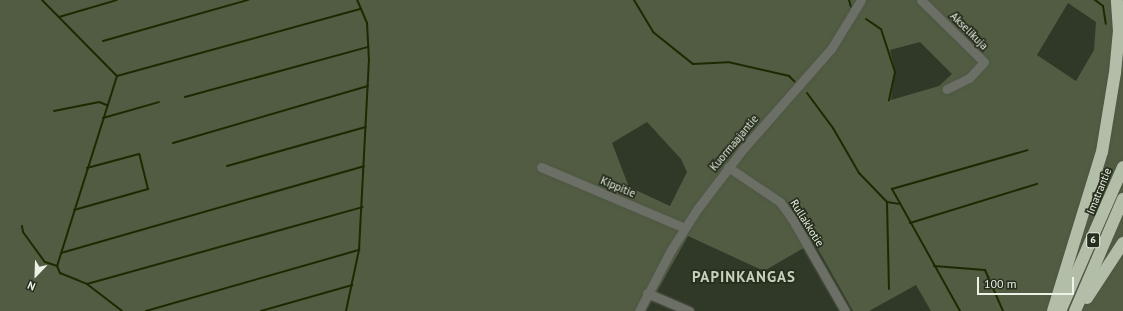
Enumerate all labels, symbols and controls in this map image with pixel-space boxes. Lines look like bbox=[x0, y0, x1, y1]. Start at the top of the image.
street label: Akselikuja bbox=[947, 9, 991, 53]
street label: Kuormaajantie bbox=[707, 113, 761, 173]
street label: Imatrantie bbox=[1084, 166, 1114, 216]
street label: Kippitie bbox=[598, 174, 638, 200]
street label: Rullakkotie bbox=[787, 197, 827, 249]
road number: 6 bbox=[1086, 232, 1100, 248]
north arrow bbox=[16, 255, 56, 295]
district label: PAPINKANGAS bbox=[692, 268, 796, 286]
scale bar bbox=[979, 269, 1076, 295]
text: 100 m bbox=[984, 276, 1017, 291]
text: N bbox=[25, 278, 37, 294]

